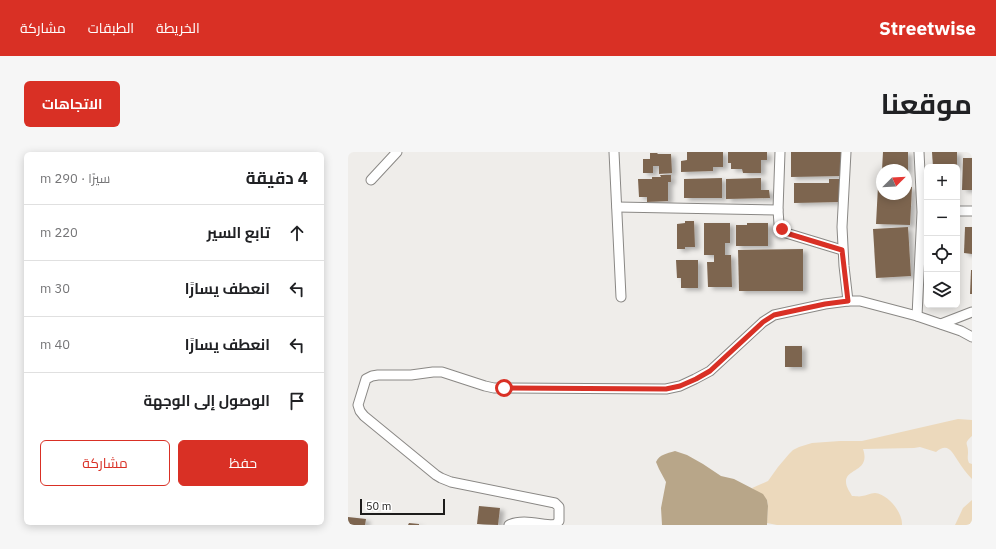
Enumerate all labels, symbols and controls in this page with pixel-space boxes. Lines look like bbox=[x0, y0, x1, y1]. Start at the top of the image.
text: Streetwise bbox=[879, 16, 976, 40]
text: مشاركة bbox=[20, 19, 66, 37]
text: الطبقات bbox=[88, 19, 134, 37]
text: الخريطة bbox=[156, 19, 200, 37]
button: الاتجاهات bbox=[24, 81, 120, 127]
text: موقعنا bbox=[881, 85, 972, 122]
north arrow bbox=[876, 164, 912, 200]
map controls bbox=[924, 164, 960, 308]
button: + bbox=[924, 164, 960, 200]
text: 4 دقيقة bbox=[246, 167, 308, 189]
text: سيرًا · 290 m bbox=[40, 170, 110, 187]
button: − bbox=[924, 200, 960, 236]
route end bbox=[773, 220, 791, 238]
icon: ahead bbox=[286, 222, 308, 244]
text: تابع السير bbox=[207, 223, 270, 242]
text: 220 m bbox=[40, 224, 78, 241]
button: locate bbox=[924, 236, 960, 272]
button: layers bbox=[924, 272, 960, 308]
icon: left bbox=[286, 278, 308, 300]
text: انعطف يسارًا bbox=[185, 279, 270, 298]
text: 30 m bbox=[40, 280, 70, 297]
icon: left bbox=[286, 334, 308, 356]
text: انعطف يسارًا bbox=[185, 335, 270, 354]
text: 40 m bbox=[40, 336, 70, 353]
route start bbox=[495, 379, 513, 397]
icon: arrive bbox=[286, 390, 308, 412]
text: الوصول إلى الوجهة bbox=[143, 391, 270, 410]
button: مشاركة bbox=[40, 440, 170, 486]
button: حفظ bbox=[178, 440, 308, 486]
scale bar bbox=[360, 497, 445, 516]
text: 50 m bbox=[366, 499, 391, 513]

